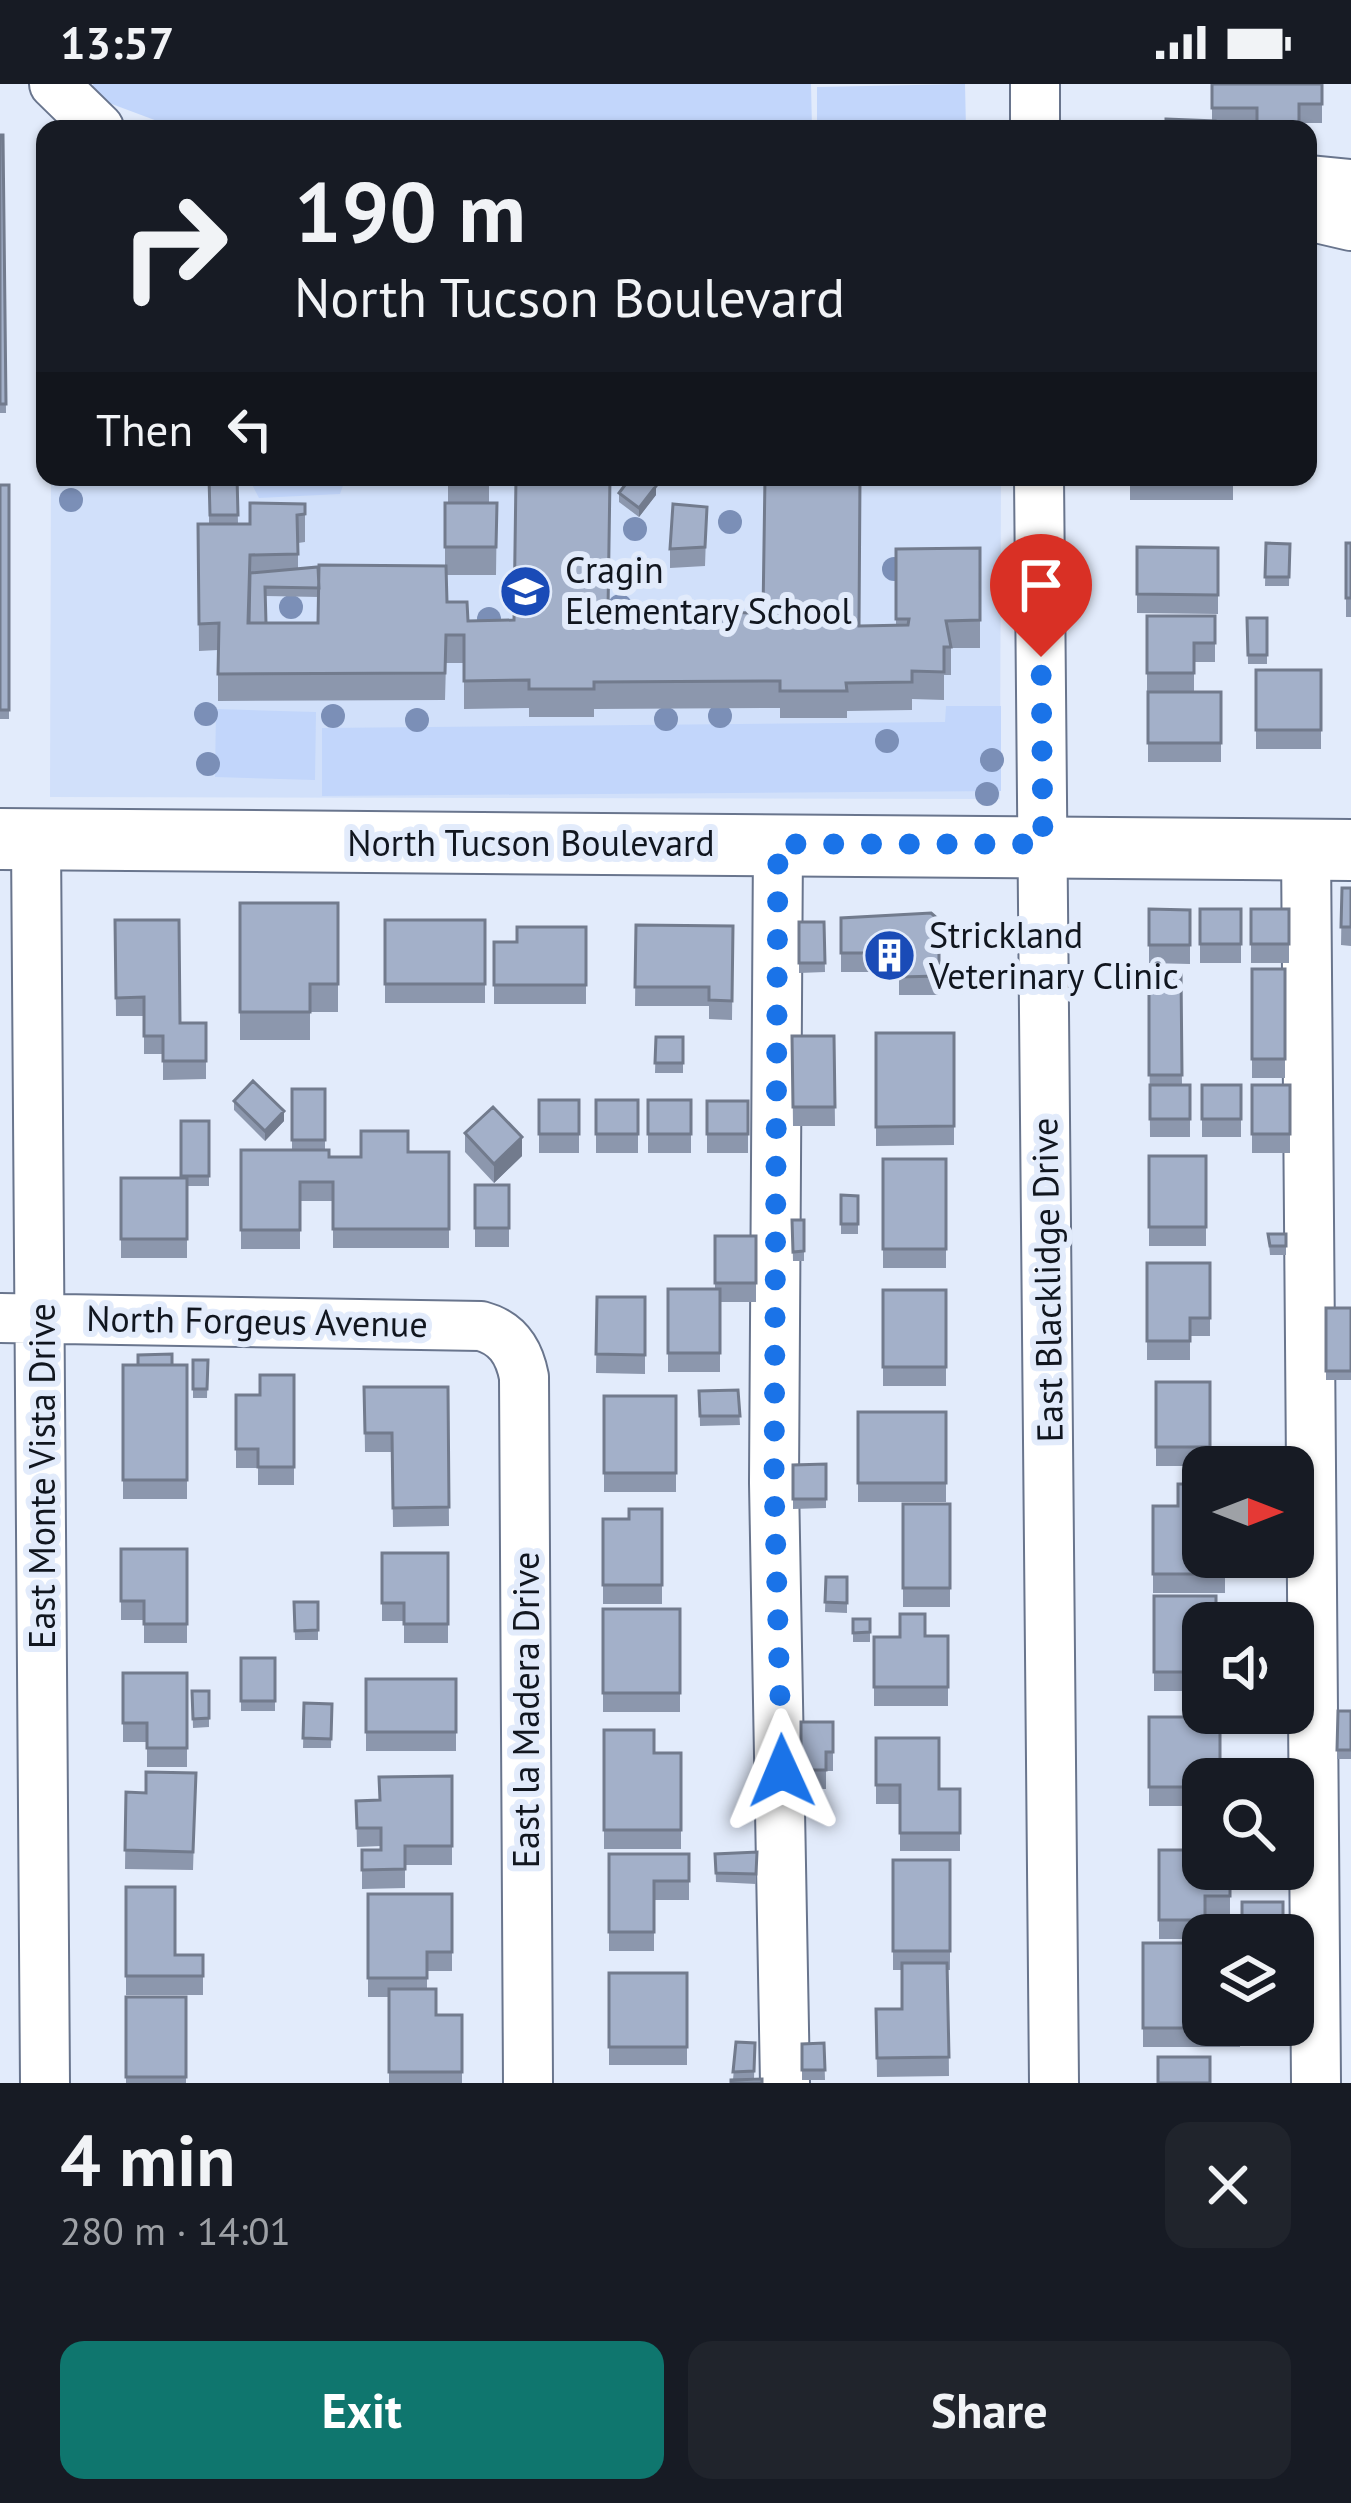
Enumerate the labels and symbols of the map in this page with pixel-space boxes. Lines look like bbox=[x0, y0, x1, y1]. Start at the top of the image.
pin bbox=[990, 534, 1092, 657]
place label: Cragin Elementary School bbox=[565, 546, 852, 634]
school or university icon: Cragin Elementary School bbox=[498, 563, 554, 619]
street label: North Tucson Boulevard bbox=[347, 819, 715, 866]
place label: Strickland Veterinary Clinic bbox=[928, 911, 1179, 999]
building icon: Strickland Veterinary Clinic bbox=[862, 928, 918, 984]
street label: East Blacklidge Drive bbox=[1020, 1117, 1073, 1443]
street label: North Forgeus Avenue bbox=[86, 1294, 428, 1347]
street label: East Monte Vista Drive bbox=[18, 1303, 65, 1649]
north arrow bbox=[1182, 1446, 1314, 1578]
street label: East la Madera Drive bbox=[502, 1552, 549, 1868]
position arrow bbox=[719, 1708, 845, 1834]

